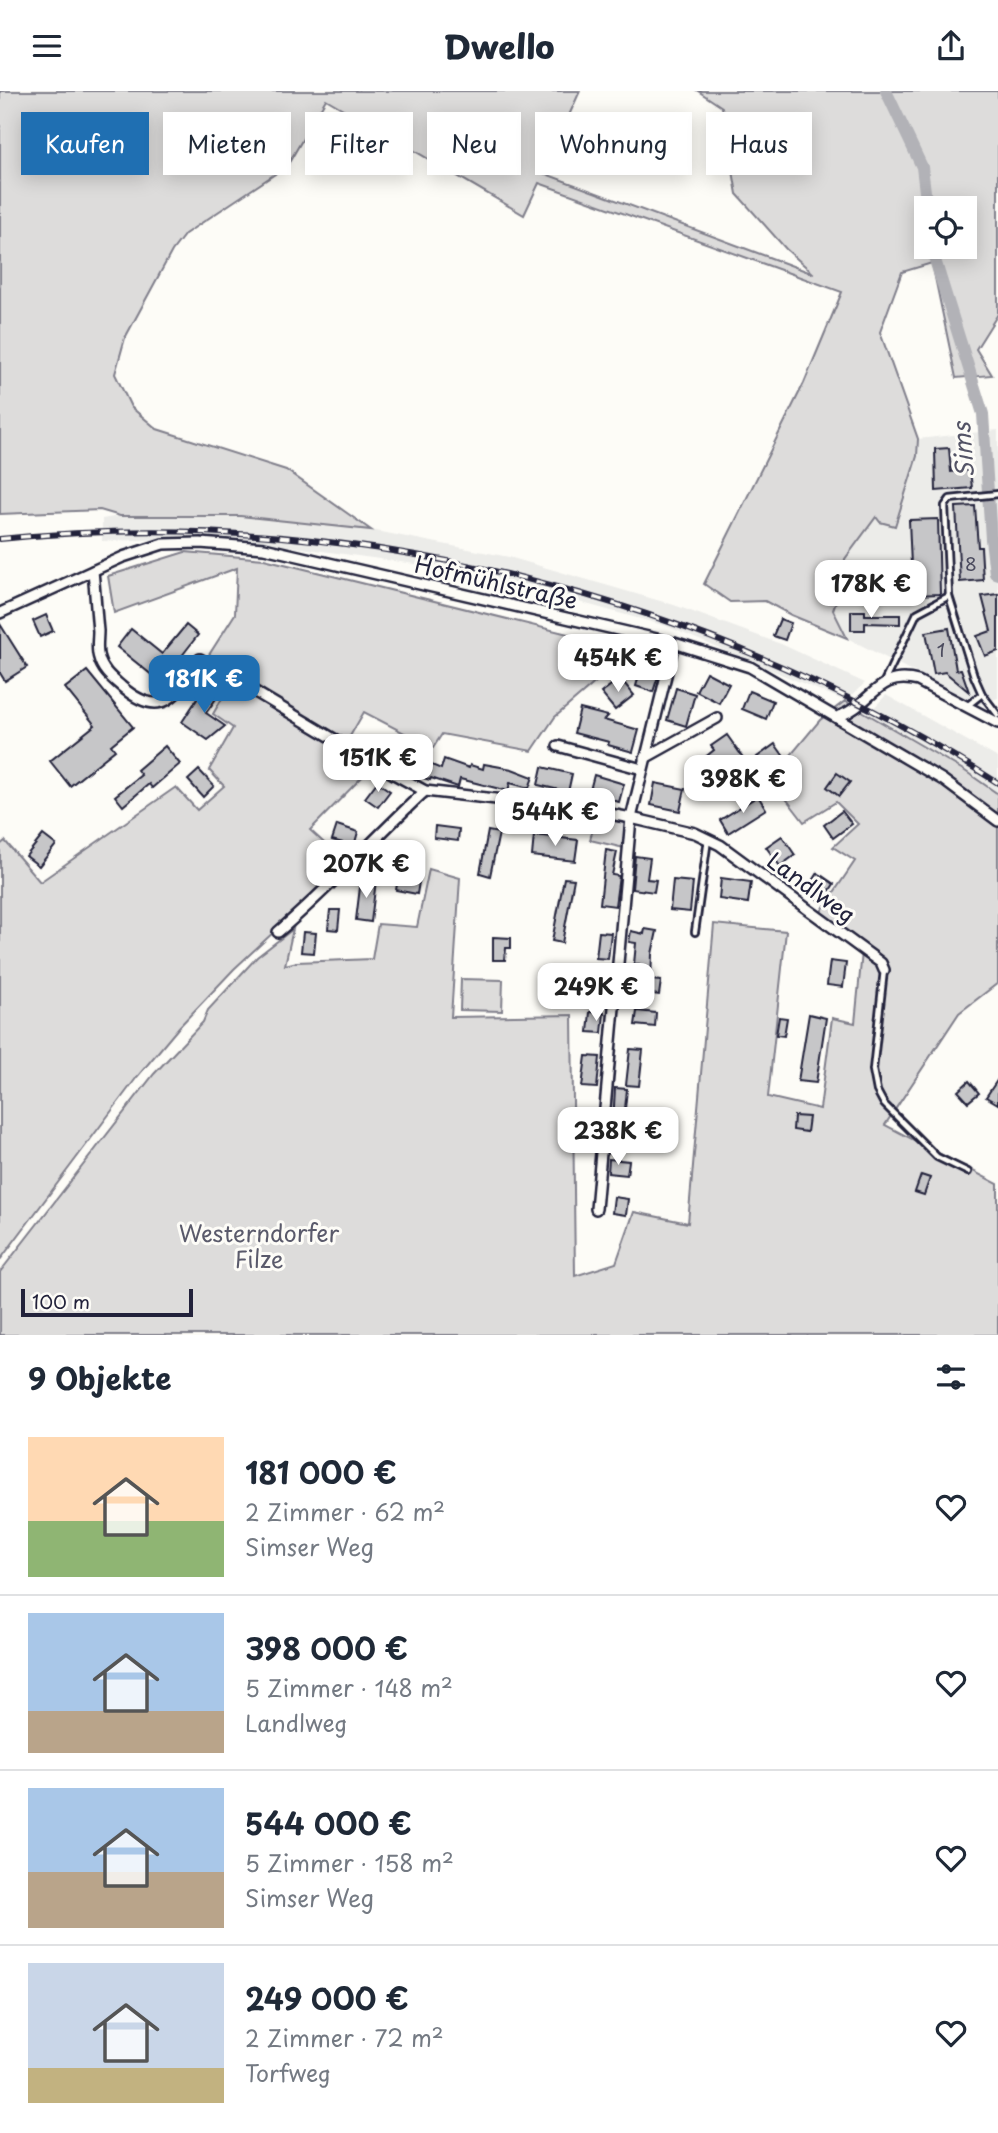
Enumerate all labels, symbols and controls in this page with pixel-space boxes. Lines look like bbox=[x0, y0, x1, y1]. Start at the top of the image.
text: Dwello bbox=[444, 22, 554, 70]
icon: menu bbox=[28, 27, 66, 65]
icon: share bbox=[932, 27, 970, 65]
chip: Kaufen bbox=[21, 112, 149, 175]
chip: Mieten bbox=[163, 112, 291, 175]
chip: Filter bbox=[305, 112, 413, 175]
chip: Neu bbox=[427, 112, 521, 175]
chip: Wohnung bbox=[535, 112, 692, 175]
chip: Haus bbox=[706, 112, 812, 175]
map controls bbox=[914, 196, 977, 259]
button: locate bbox=[914, 196, 977, 259]
water label: Sims bbox=[942, 419, 982, 479]
street label: Hofmühlstraße bbox=[411, 546, 581, 617]
house number: 8 bbox=[965, 549, 977, 577]
pin: 178K € bbox=[814, 561, 928, 620]
text: 178K € bbox=[831, 565, 911, 600]
pin: 454K € bbox=[561, 635, 675, 694]
house number: 1 bbox=[937, 635, 945, 663]
text: 454K € bbox=[574, 639, 662, 674]
pin: 181K € bbox=[147, 655, 261, 715]
text: 181K € bbox=[165, 660, 243, 695]
pin: 151K € bbox=[321, 735, 435, 794]
text: 151K € bbox=[339, 739, 417, 774]
pin: 398K € bbox=[686, 755, 800, 815]
text: 398K € bbox=[700, 760, 786, 795]
pin: 544K € bbox=[498, 789, 612, 848]
text: 544K € bbox=[511, 793, 599, 828]
pin: 207K € bbox=[309, 841, 423, 900]
street label: Landlweg bbox=[760, 843, 864, 931]
text: 207K € bbox=[322, 845, 410, 880]
pin: 249K € bbox=[539, 963, 653, 1023]
text: 249K € bbox=[553, 968, 639, 1003]
pin: 238K € bbox=[561, 1107, 675, 1167]
text: 238K € bbox=[574, 1112, 662, 1147]
park label: Westerndorfer Filze bbox=[179, 1215, 339, 1276]
scale bar bbox=[21, 1286, 192, 1318]
text: 100 m bbox=[32, 1287, 90, 1315]
text: 9 Objekte bbox=[28, 1355, 172, 1400]
icon: filters bbox=[932, 1358, 970, 1396]
text: 181 000 € bbox=[245, 1449, 397, 1494]
icon: home bbox=[84, 1465, 168, 1549]
icon: heart bbox=[932, 1488, 970, 1526]
text: 2 Zimmer · 62 m² bbox=[245, 1494, 445, 1529]
text: Simser Weg bbox=[245, 1529, 374, 1564]
text: 398 000 € bbox=[245, 1625, 408, 1670]
icon: home bbox=[84, 1641, 168, 1725]
icon: heart bbox=[932, 1664, 970, 1702]
text: 5 Zimmer · 148 m² bbox=[245, 1670, 453, 1705]
text: Landlweg bbox=[245, 1705, 347, 1740]
text: 544 000 € bbox=[245, 1800, 412, 1845]
icon: home bbox=[84, 1816, 168, 1900]
icon: heart bbox=[932, 1839, 970, 1877]
text: 5 Zimmer · 158 m² bbox=[245, 1845, 454, 1880]
text: Simser Weg bbox=[245, 1880, 374, 1915]
text: 249 000 € bbox=[245, 1975, 409, 2020]
icon: home bbox=[84, 1991, 168, 2075]
icon: heart bbox=[932, 2014, 970, 2052]
text: 2 Zimmer · 72 m² bbox=[245, 2020, 444, 2055]
text: Torfweg bbox=[245, 2055, 331, 2090]

